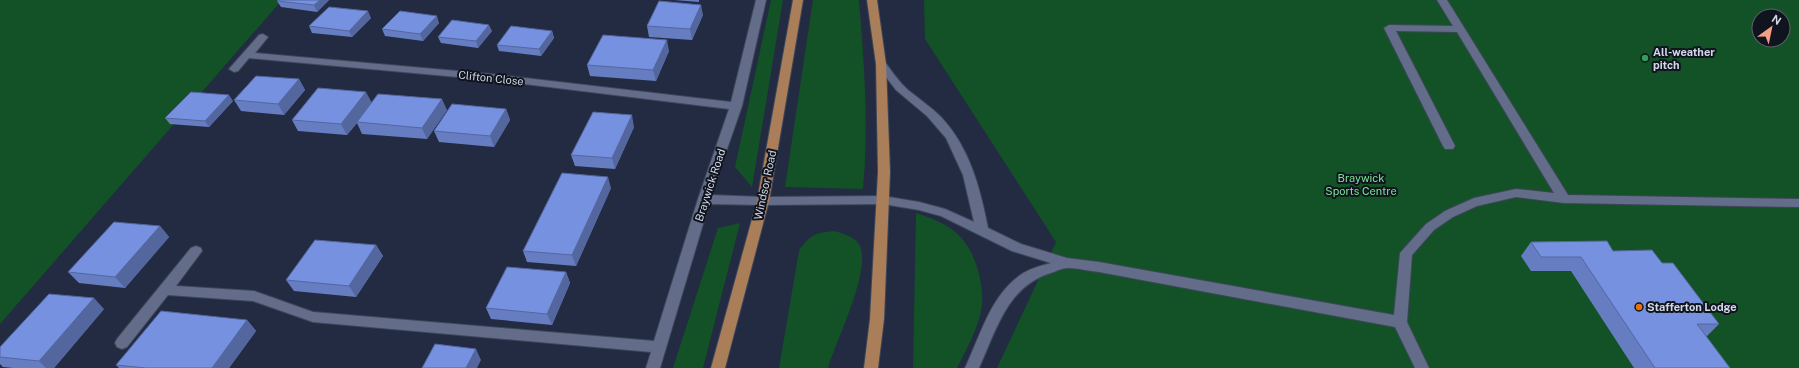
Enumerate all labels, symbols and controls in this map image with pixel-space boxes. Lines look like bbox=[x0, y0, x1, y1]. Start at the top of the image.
north arrow bbox=[1751, 8, 1791, 48]
text: N bbox=[1770, 12, 1783, 27]
place label: All-weather pitch bbox=[1653, 46, 1715, 71]
marker: All-weather pitch bbox=[1640, 53, 1650, 63]
street label: Clifton Close bbox=[458, 69, 524, 87]
street label: Braywick Road bbox=[693, 147, 727, 223]
street label: Windsor Road bbox=[752, 149, 778, 221]
park label: Braywick Sports Centre bbox=[1325, 172, 1397, 197]
place label: Stafferton Lodge bbox=[1647, 301, 1737, 313]
marker: Stafferton Lodge bbox=[1634, 302, 1644, 312]

